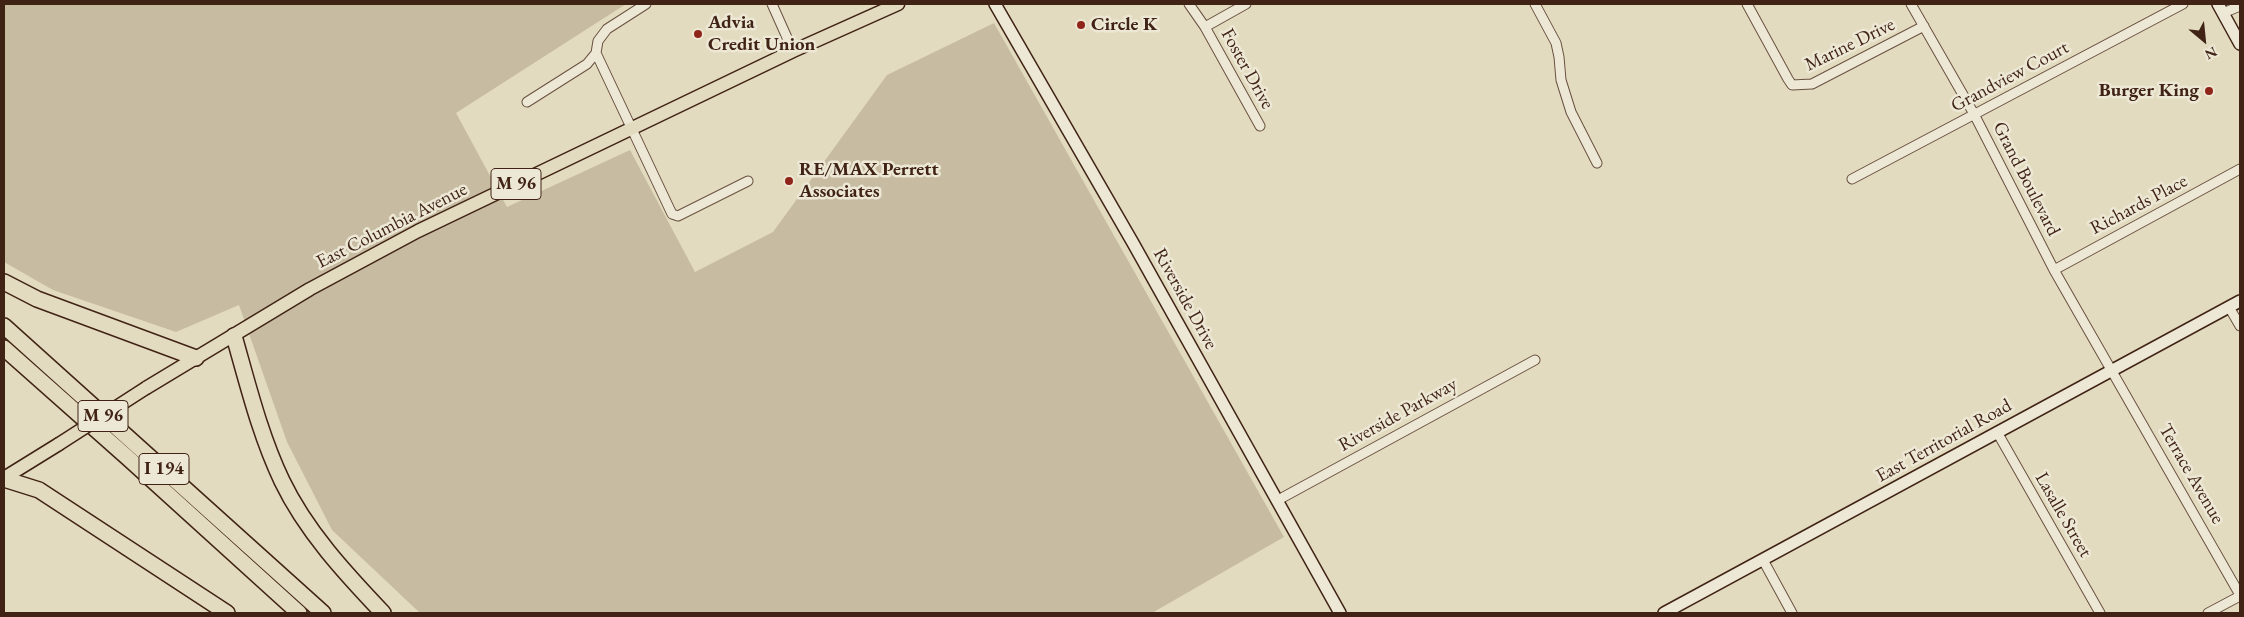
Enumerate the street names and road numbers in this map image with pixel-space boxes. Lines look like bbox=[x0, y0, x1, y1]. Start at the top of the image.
street label: Marine Drive bbox=[1801, 13, 1899, 77]
street label: Foster Drive bbox=[1216, 25, 1278, 113]
street label: Grandview Court bbox=[1947, 36, 2073, 118]
street label: Grand Boulevard bbox=[1987, 118, 2065, 240]
road number: M 96 bbox=[491, 168, 541, 200]
street label: Richards Place bbox=[2087, 170, 2191, 240]
street label: East Columbia Avenue bbox=[313, 178, 471, 274]
street label: Riverside Drive bbox=[1148, 244, 1222, 354]
street label: Riverside Parkway bbox=[1335, 373, 1461, 457]
street label: East Territorial Road bbox=[1872, 394, 2016, 488]
road number: M 96 bbox=[78, 401, 128, 432]
street label: Terrace Avenue bbox=[2153, 420, 2229, 528]
road number: I 194 bbox=[139, 454, 189, 484]
street label: Lasalle Street bbox=[2030, 468, 2096, 562]

